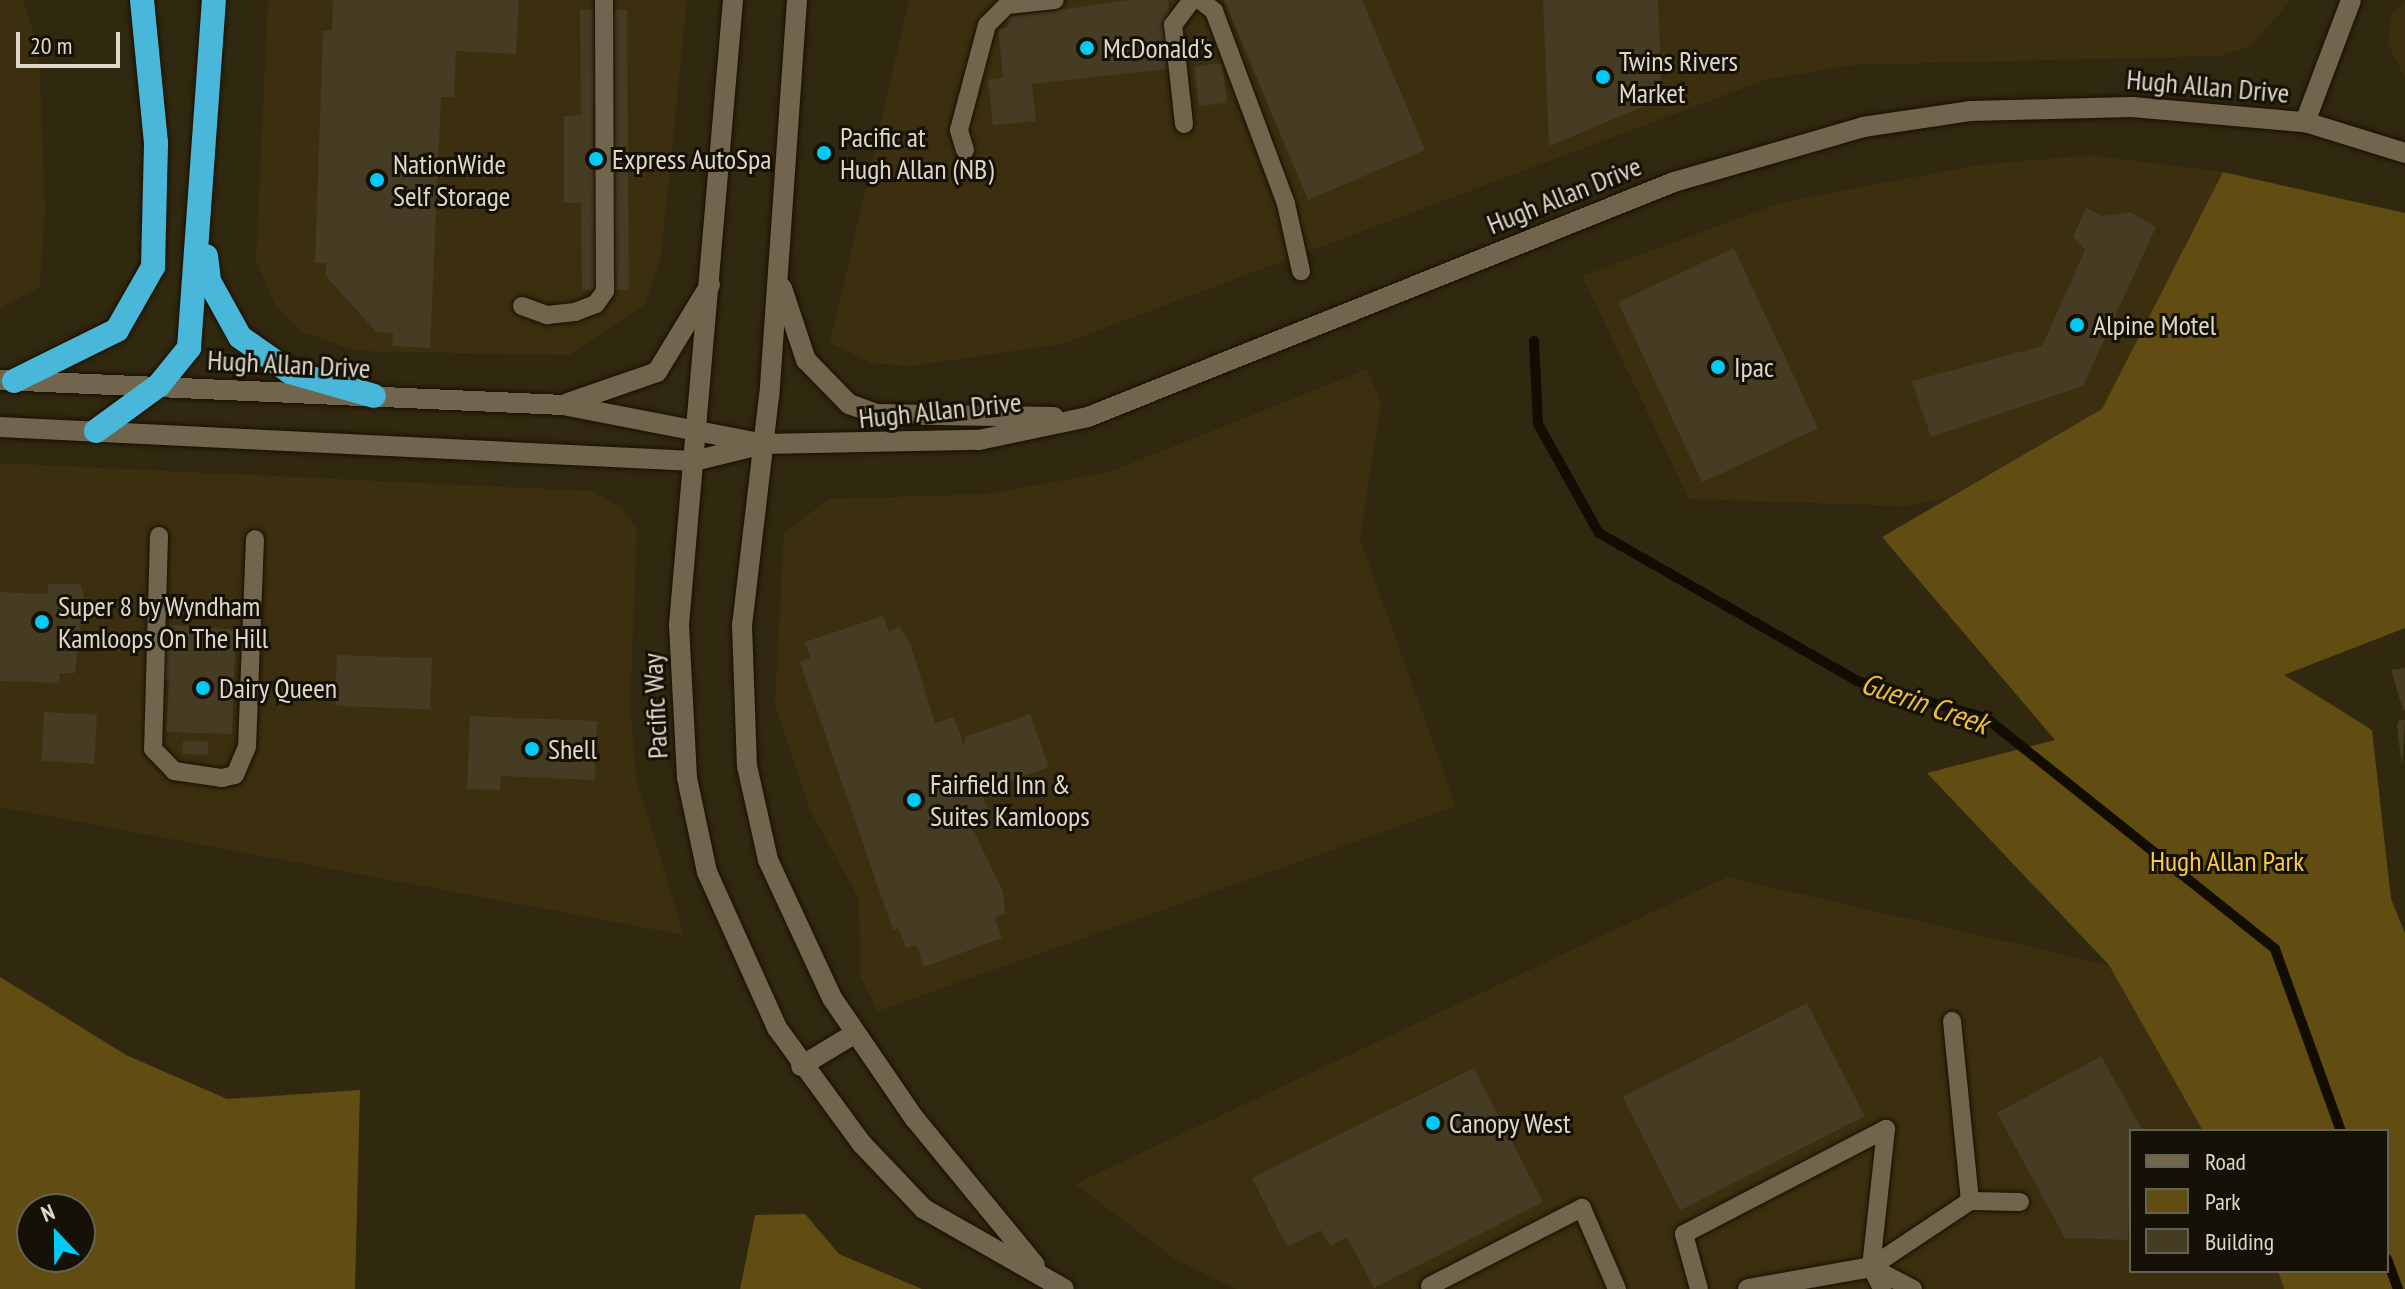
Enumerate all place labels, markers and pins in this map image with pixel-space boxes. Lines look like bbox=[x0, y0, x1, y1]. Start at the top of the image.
place label: McDonald's bbox=[1103, 31, 1213, 65]
marker: McDonald's bbox=[1078, 39, 1096, 57]
place label: Twins Rivers Market bbox=[1619, 44, 1738, 110]
marker: Twins Rivers Market bbox=[1594, 68, 1612, 86]
place label: Pacific at Hugh Allan (NB) bbox=[840, 120, 995, 186]
place label: Express AutoSpa bbox=[612, 142, 772, 176]
marker: Pacific at Hugh Allan (NB) bbox=[815, 144, 833, 162]
place label: NationWide Self Storage bbox=[393, 147, 510, 213]
marker: Express AutoSpa bbox=[587, 150, 605, 168]
marker: NationWide Self Storage bbox=[368, 171, 386, 189]
place label: Alpine Motel bbox=[2093, 308, 2216, 342]
marker: Alpine Motel bbox=[2068, 316, 2086, 334]
place label: Ipac bbox=[1734, 350, 1774, 384]
marker: Ipac bbox=[1709, 358, 1727, 376]
place label: Super 8 by Wyndham Kamloops On The Hill bbox=[58, 589, 269, 655]
marker: Super 8 by Wyndham Kamloops On The Hill bbox=[33, 613, 51, 631]
place label: Dairy Queen bbox=[219, 671, 338, 705]
marker: Dairy Queen bbox=[194, 679, 212, 697]
place label: Shell bbox=[548, 732, 597, 766]
marker: Shell bbox=[523, 740, 541, 758]
place label: Fairfield Inn & Suites Kamloops bbox=[930, 767, 1090, 833]
marker: Fairfield Inn & Suites Kamloops bbox=[905, 791, 923, 809]
place label: Canopy West bbox=[1449, 1106, 1572, 1140]
marker: Canopy West bbox=[1424, 1114, 1442, 1132]

